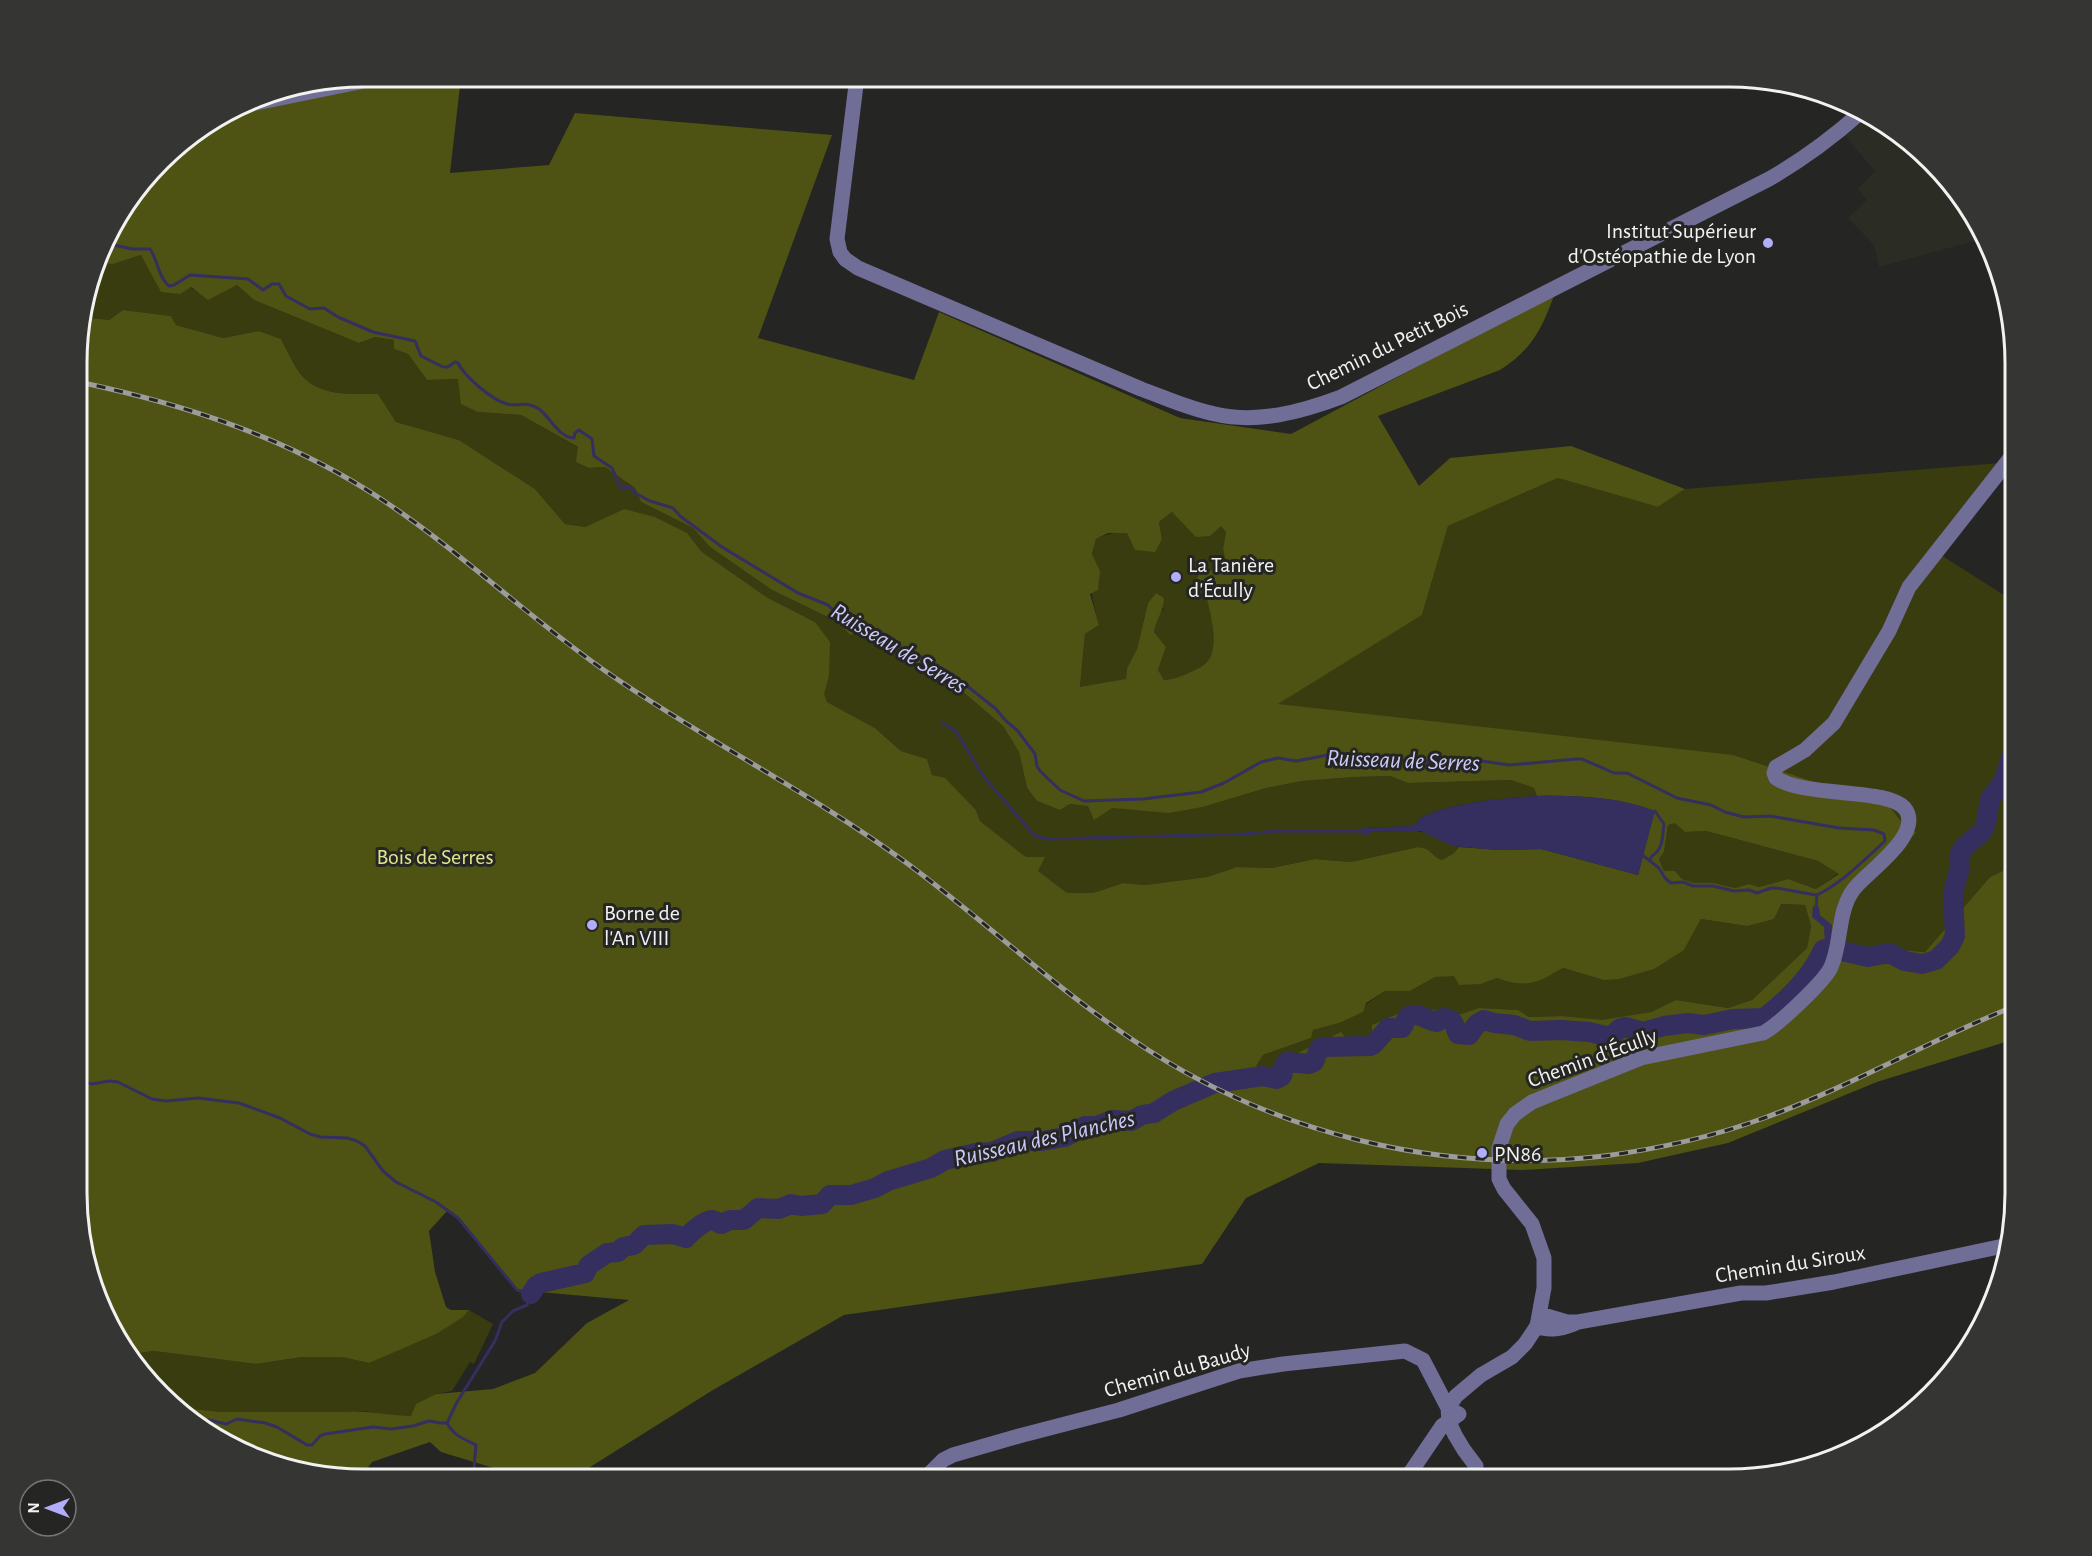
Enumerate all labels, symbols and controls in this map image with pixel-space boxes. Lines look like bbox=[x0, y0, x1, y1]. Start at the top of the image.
place label: Institut Supérieur d'Ostéopathie de Lyon bbox=[1568, 220, 1756, 267]
marker: Institut Supérieur d'Ostéopathie de Lyon bbox=[1761, 236, 1775, 250]
street label: Chemin du Petit Bois bbox=[1303, 297, 1472, 395]
place label: La Tanière d'Écully bbox=[1188, 554, 1274, 601]
marker: La Tanière d'Écully bbox=[1169, 570, 1183, 584]
water label: Ruisseau de Serres bbox=[827, 599, 971, 699]
water label: Ruisseau de Serres bbox=[1326, 746, 1480, 776]
park label: Bois de Serres bbox=[376, 846, 494, 868]
place label: Borne de l'An VIII bbox=[604, 902, 680, 949]
marker: Borne de l'An VIII bbox=[585, 918, 599, 932]
street label: Chemin d'Écully bbox=[1524, 1023, 1661, 1092]
water label: Ruisseau des Planches bbox=[951, 1106, 1137, 1171]
place label: PN86 bbox=[1494, 1143, 1541, 1165]
marker: PN86 bbox=[1475, 1146, 1489, 1160]
street label: Chemin du Siroux bbox=[1714, 1241, 1867, 1287]
street label: Chemin du Baudy bbox=[1102, 1338, 1254, 1401]
north arrow bbox=[18, 1478, 78, 1538]
text: N bbox=[26, 1502, 42, 1514]

